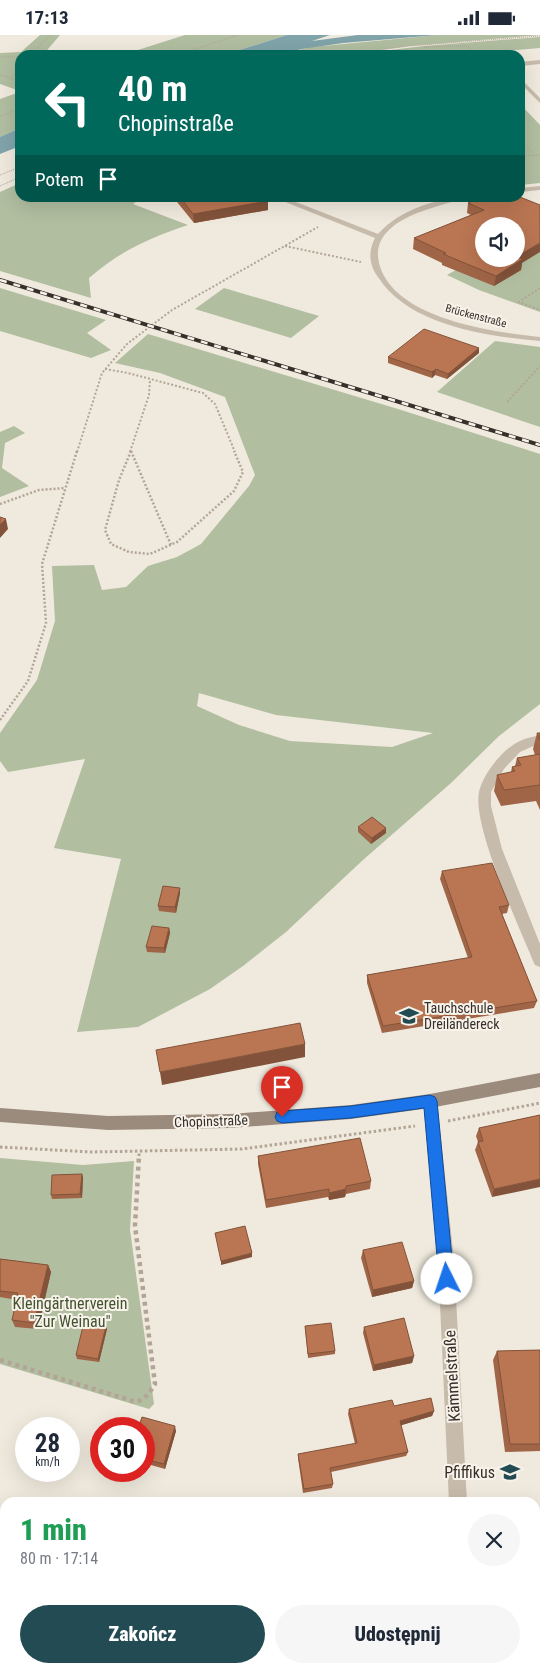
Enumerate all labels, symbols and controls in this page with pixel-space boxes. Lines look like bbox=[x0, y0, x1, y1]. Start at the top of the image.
text: 17:13 bbox=[25, 6, 69, 29]
text: 40 m bbox=[118, 69, 187, 110]
icon: left bbox=[35, 70, 100, 135]
text: Chopinstraße bbox=[118, 111, 234, 136]
icon: arrive bbox=[94, 165, 122, 193]
text: Potem bbox=[35, 168, 84, 191]
map controls bbox=[475, 217, 525, 267]
button: sound bbox=[475, 217, 525, 267]
street label: Brückenstraße bbox=[444, 302, 508, 330]
place label: Tauchschule Dreiländereck bbox=[424, 1000, 500, 1032]
school or university icon: Tauchschule Dreiländereck bbox=[398, 1005, 420, 1027]
pin bbox=[261, 1066, 303, 1117]
icon: arrive bbox=[268, 1073, 296, 1101]
street label: Chopinstraße bbox=[174, 1112, 249, 1130]
position arrow bbox=[420, 1252, 472, 1304]
park label: Kleingärtnerverein "Zur Weinau" bbox=[12, 1294, 128, 1331]
street label: Kämmelstraße bbox=[440, 1330, 464, 1422]
speed limit sign: 30 bbox=[90, 1417, 155, 1482]
text: 28 bbox=[35, 1429, 60, 1458]
text: km/h bbox=[35, 1455, 60, 1469]
school or university icon: Pfiffikus bbox=[499, 1461, 521, 1483]
place label: Pfiffikus bbox=[444, 1463, 495, 1482]
text: 1 min bbox=[20, 1512, 87, 1547]
button: close bbox=[468, 1514, 520, 1566]
text: 80 m · 17:14 bbox=[20, 1549, 98, 1568]
button: Zakończ bbox=[20, 1605, 265, 1663]
button: Udostępnij bbox=[275, 1605, 520, 1663]

